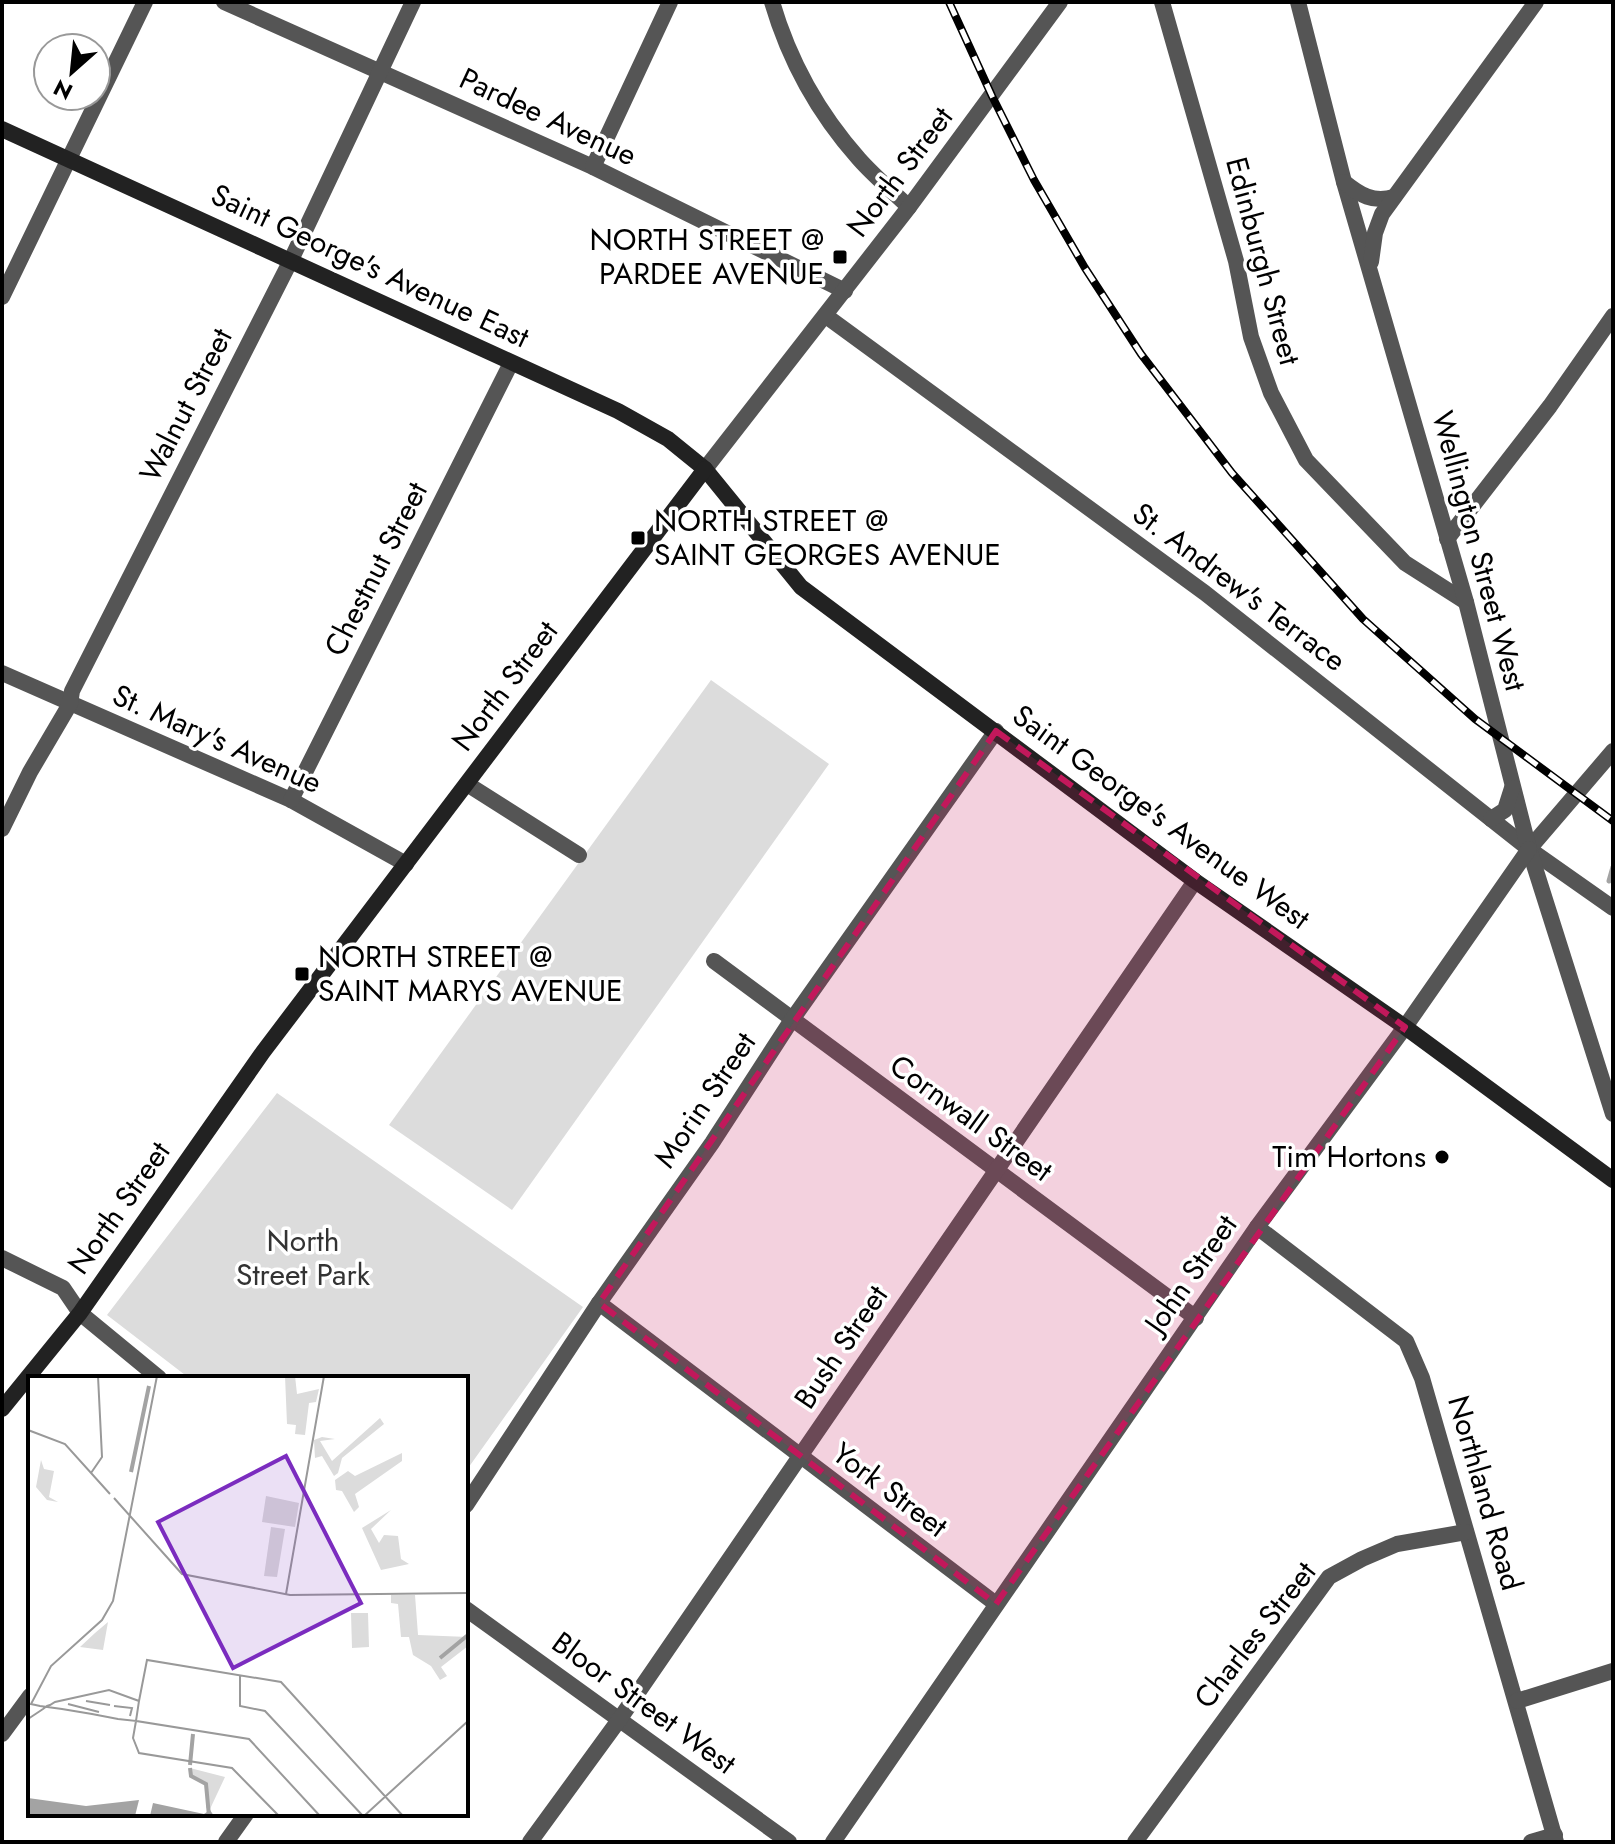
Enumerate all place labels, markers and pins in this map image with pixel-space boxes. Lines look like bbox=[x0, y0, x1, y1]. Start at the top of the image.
place label: NORTH STREET @ PARDEE AVENUE bbox=[590, 218, 824, 295]
marker: NORTH STREET @ PARDEE AVENUE bbox=[831, 248, 849, 266]
place label: NORTH STREET @ SAINT GEORGES AVENUE bbox=[654, 499, 1001, 576]
marker: NORTH STREET @ SAINT GEORGES AVENUE bbox=[629, 529, 647, 547]
place label: NORTH STREET @ SAINT MARYS AVENUE bbox=[318, 935, 623, 1012]
marker: NORTH STREET @ SAINT MARYS AVENUE bbox=[293, 965, 311, 983]
place label: Tim Hortons bbox=[1272, 1135, 1426, 1178]
marker: Tim Hortons bbox=[1433, 1148, 1451, 1166]

